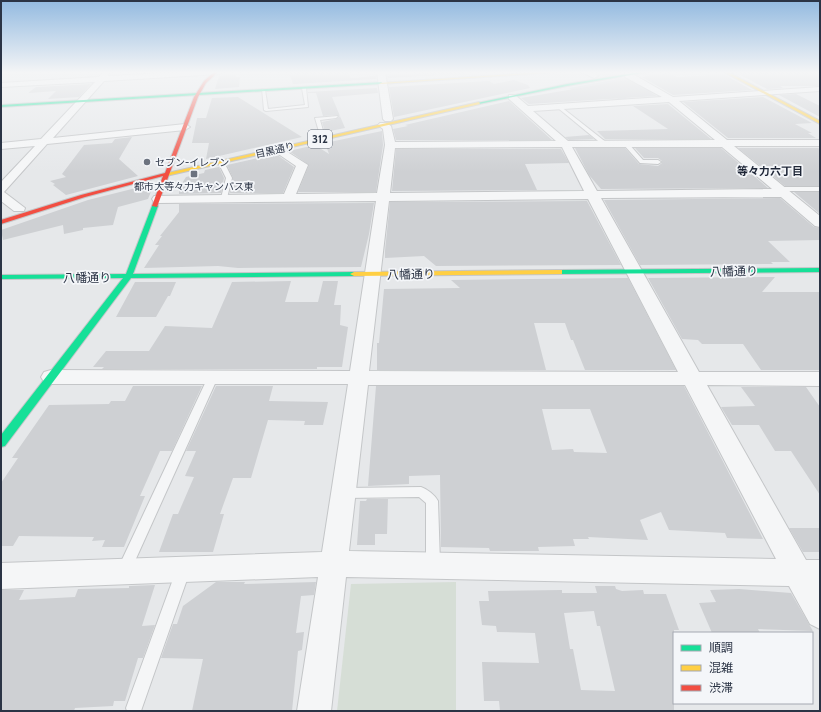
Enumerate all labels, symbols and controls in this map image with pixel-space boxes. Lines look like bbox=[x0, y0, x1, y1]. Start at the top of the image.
road number: 312 bbox=[308, 130, 332, 148]
street label: 目黒通り bbox=[254, 139, 296, 161]
place label: セブン-イレブン bbox=[155, 156, 229, 169]
marker: セブン-イレブン bbox=[142, 157, 152, 167]
district label: 等々力六丁目 bbox=[737, 164, 803, 178]
marker: 都市大等々力キャンパス東 bbox=[189, 169, 199, 179]
place label: 都市大等々力キャンパス東 bbox=[134, 180, 254, 193]
street label: 八幡通り bbox=[710, 263, 758, 279]
street label: 八幡通り bbox=[387, 266, 435, 282]
street label: 八幡通り bbox=[63, 270, 111, 285]
legend bbox=[673, 632, 813, 704]
text: 順調 bbox=[709, 640, 733, 655]
text: 混雑 bbox=[709, 660, 733, 675]
text: 渋滞 bbox=[709, 680, 733, 695]

